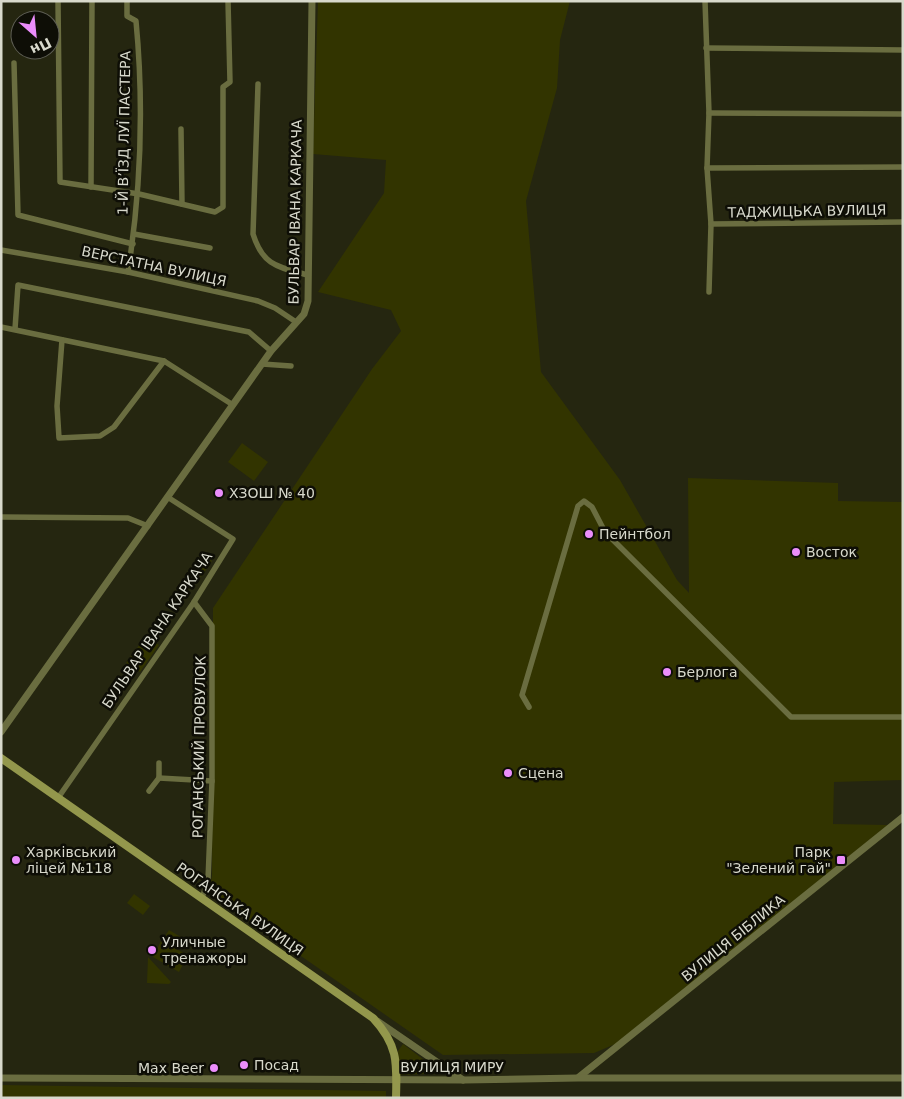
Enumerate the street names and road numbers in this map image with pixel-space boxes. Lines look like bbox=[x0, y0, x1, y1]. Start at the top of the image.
street label: 1-Й В’ЇЗД ЛУЇ ПАСТЕРА bbox=[114, 50, 133, 215]
street label: БУЛЬВАР ІВАНА КАРКАЧА bbox=[285, 119, 305, 305]
street label: ТАДЖИЦЬКА ВУЛИЦЯ bbox=[726, 202, 887, 220]
street label: ВЕРСТАТНА ВУЛИЦЯ bbox=[80, 243, 228, 289]
street label: БУЛЬВАР ІВАНА КАРКАЧА bbox=[99, 549, 216, 711]
street label: РОГАНСЬКИЙ ПРОВУЛОК bbox=[188, 656, 209, 838]
street label: РОГАНСЬКА ВУЛИЦЯ bbox=[173, 859, 307, 959]
street label: ВУЛИЦЯ БІБЛИКА bbox=[678, 891, 788, 985]
street label: ВУЛИЦЯ МИРУ bbox=[400, 1059, 504, 1075]

